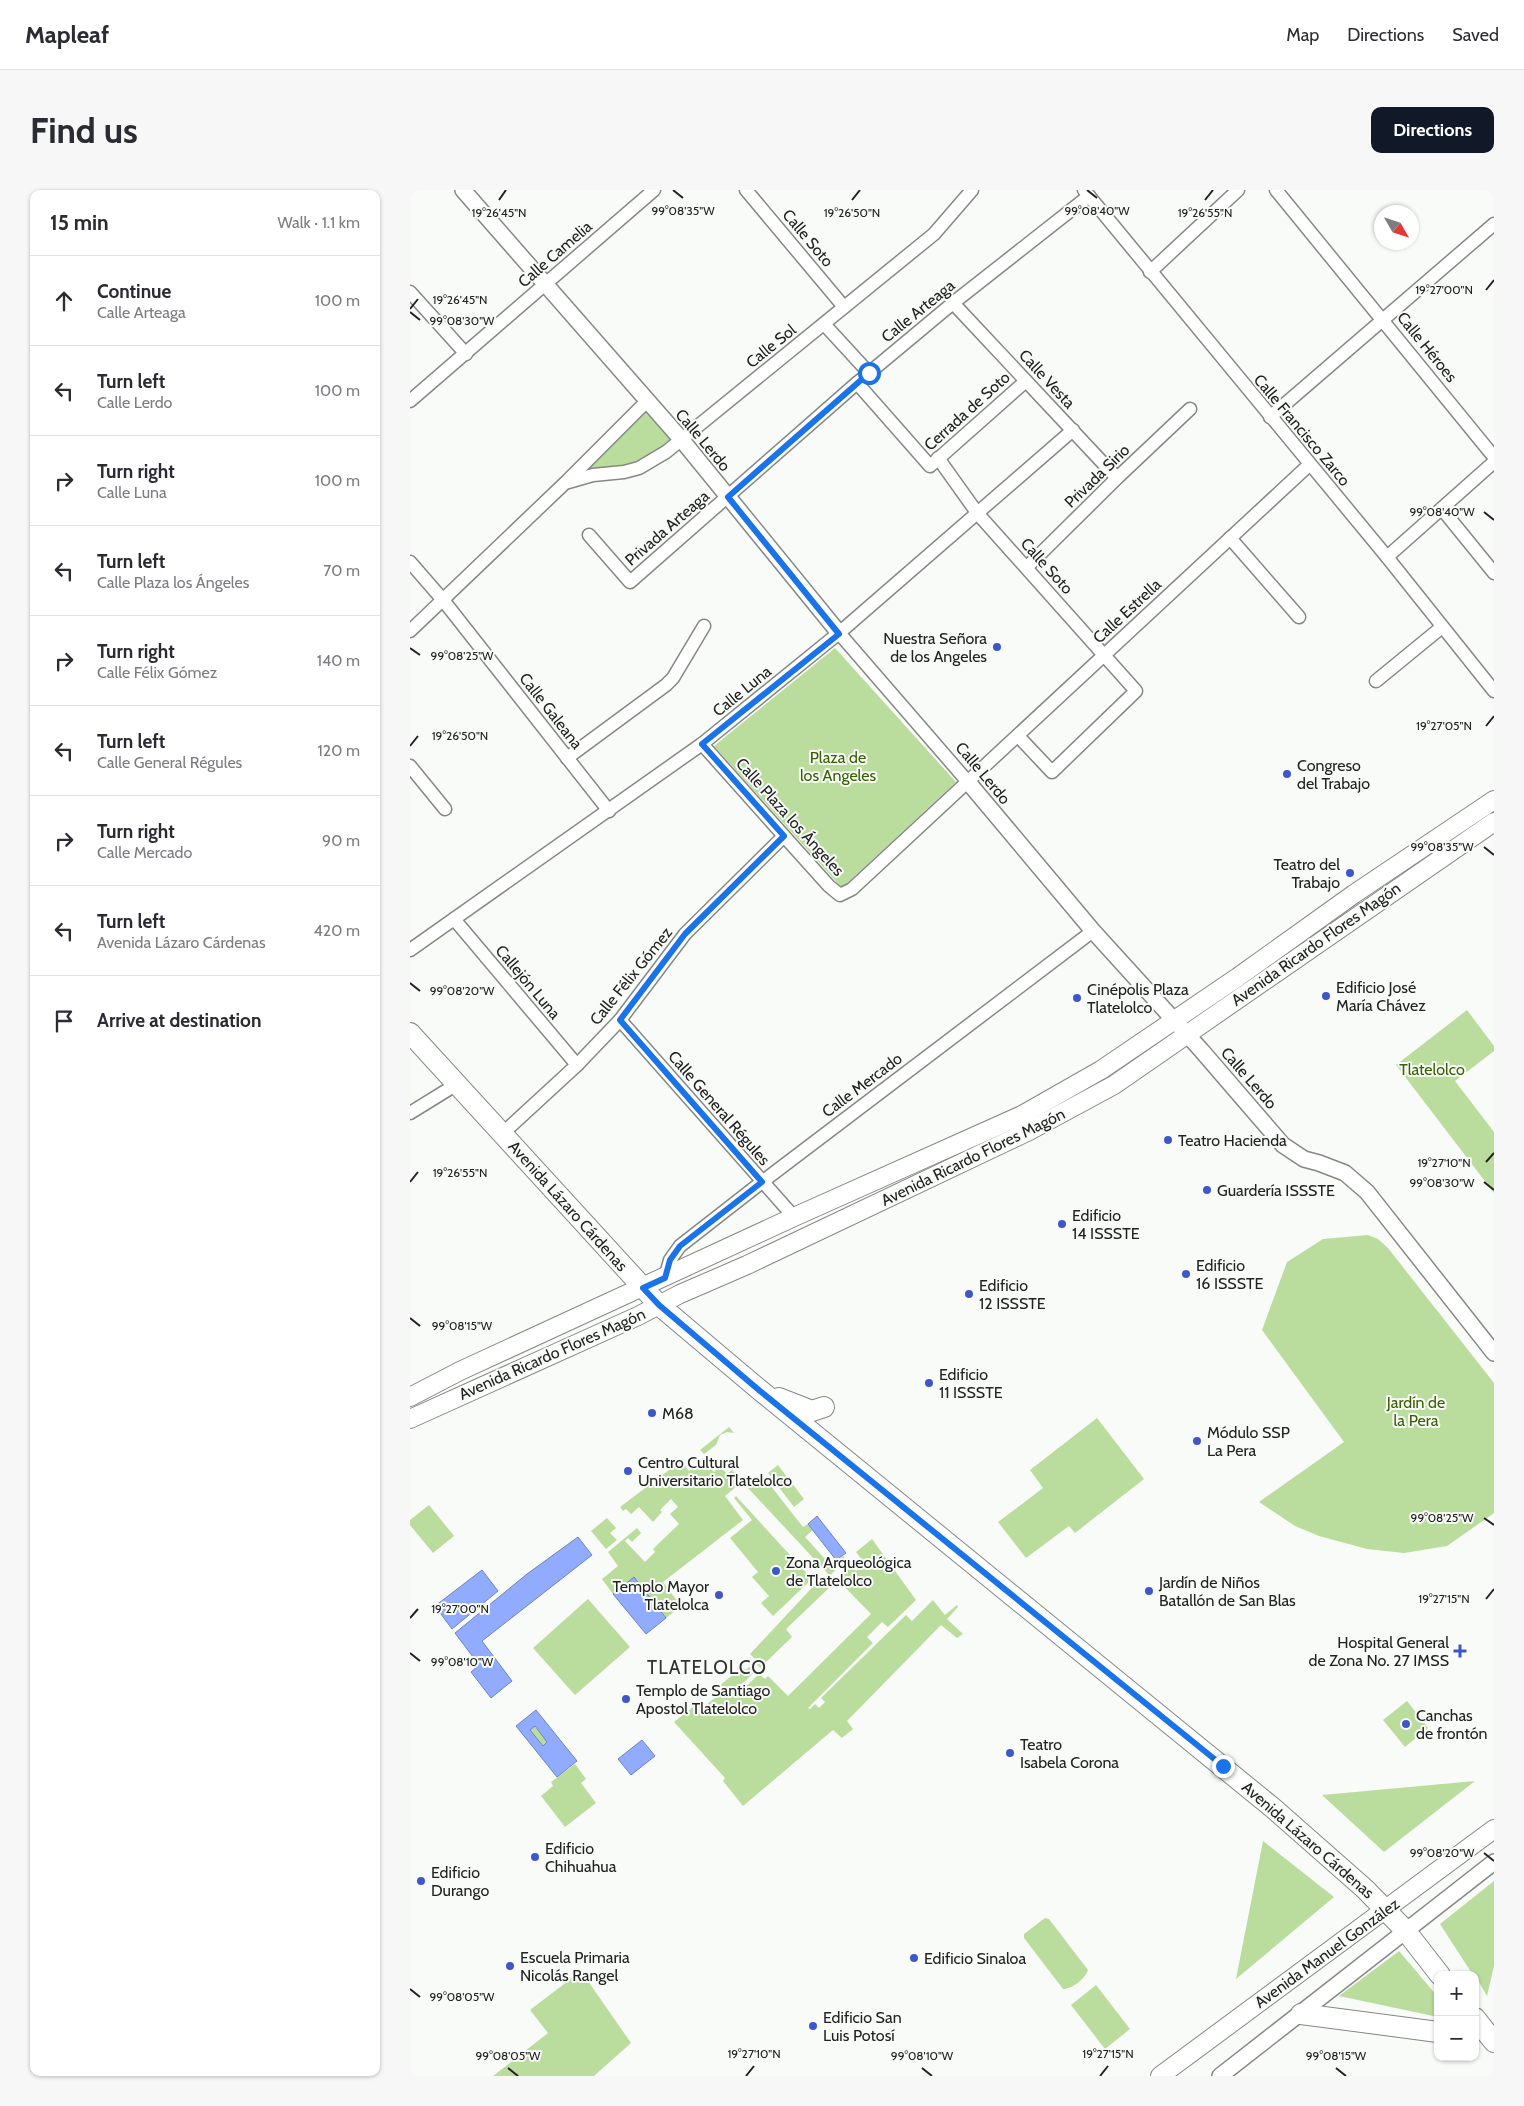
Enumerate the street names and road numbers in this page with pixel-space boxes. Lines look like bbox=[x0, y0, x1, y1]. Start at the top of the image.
street label: Calle Soto bbox=[779, 205, 838, 271]
street label: Calle Camelia bbox=[514, 217, 596, 291]
street label: Calle Arteaga bbox=[878, 276, 959, 346]
street label: Calle Héroes bbox=[1393, 308, 1461, 386]
street label: Calle Sol bbox=[742, 320, 800, 372]
street label: Calle Vesta bbox=[1015, 346, 1079, 413]
street label: Cerrada de Soto bbox=[920, 368, 1014, 454]
street label: Calle Francisco Zarco bbox=[1250, 370, 1354, 490]
street label: Calle Lerdo bbox=[671, 405, 735, 475]
street label: Privada Sirio bbox=[1061, 440, 1134, 512]
street label: Privada Arteaga bbox=[621, 486, 713, 570]
street label: Calle Soto bbox=[1017, 534, 1077, 598]
street label: Calle Estrella bbox=[1089, 575, 1165, 647]
street label: Calle Luna bbox=[709, 661, 775, 720]
street label: Calle Galeana bbox=[515, 669, 587, 753]
street label: Calle Lerdo bbox=[951, 738, 1015, 808]
street label: Calle Plaza los Ángeles bbox=[732, 754, 848, 880]
street label: Avenida Ricardo Flores Magón bbox=[1228, 878, 1404, 1010]
street label: Calle Félix Gómez bbox=[586, 923, 677, 1029]
street label: Callejón Luna bbox=[492, 941, 565, 1023]
street label: Calle Lerdo bbox=[1217, 1043, 1281, 1113]
street label: Calle General Régules bbox=[664, 1047, 774, 1169]
street label: Calle Mercado bbox=[818, 1049, 906, 1121]
street label: Avenida Ricardo Flores Magón bbox=[878, 1104, 1068, 1210]
street label: Avenida Lázaro Cárdenas bbox=[505, 1137, 632, 1275]
street label: Avenida Ricardo Flores Magón bbox=[456, 1304, 648, 1404]
street label: Avenida Lázaro Cárdenas bbox=[1238, 1778, 1378, 1903]
street label: Avenida Manuel González bbox=[1251, 1894, 1403, 2012]

